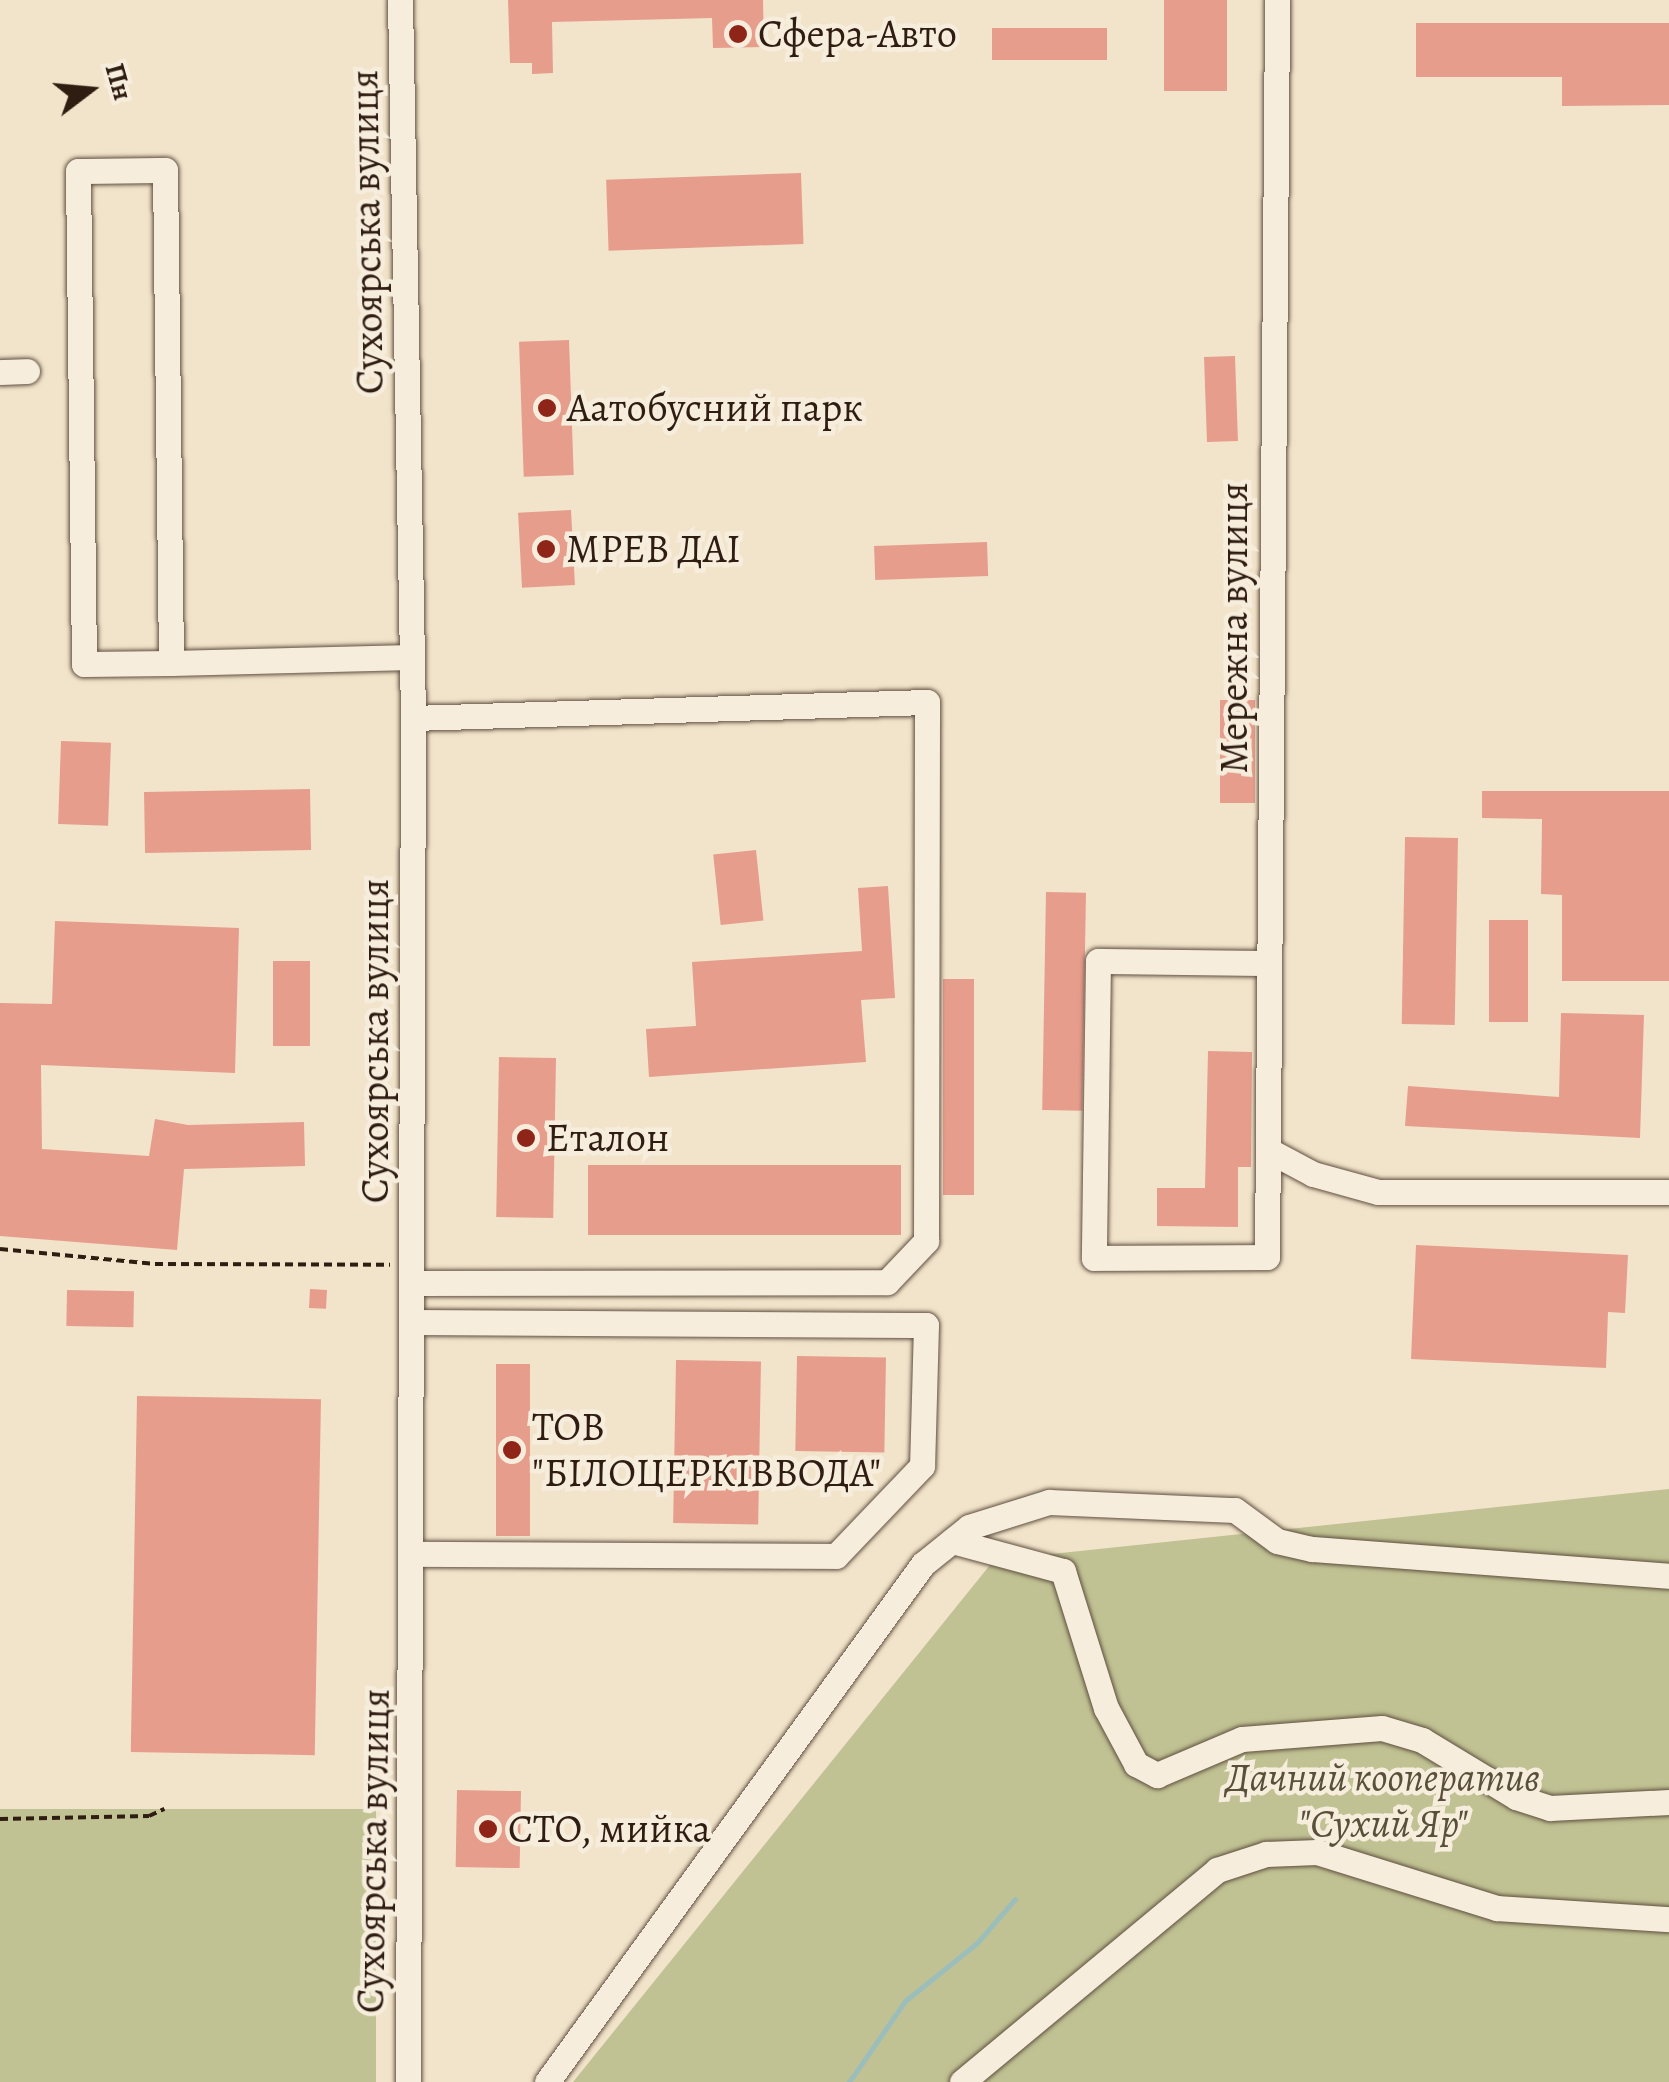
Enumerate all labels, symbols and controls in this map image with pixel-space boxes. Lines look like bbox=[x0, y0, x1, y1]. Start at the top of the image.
place label: Сфера-Авто bbox=[758, 10, 957, 58]
marker: Сфера-Авто bbox=[727, 23, 749, 45]
north arrow bbox=[40, 40, 140, 140]
text: Пн bbox=[96, 59, 142, 105]
street label: Сухоярська вулиця bbox=[340, 69, 394, 395]
place label: Аатобусний парк bbox=[567, 384, 863, 432]
marker: Аатобусний парк bbox=[536, 397, 558, 419]
street label: Мережна вулиця bbox=[1210, 482, 1258, 774]
place label: МРЕВ ДАІ bbox=[566, 525, 741, 573]
marker: МРЕВ ДАІ bbox=[535, 538, 557, 560]
street label: Сухоярська вулиця bbox=[351, 879, 399, 1203]
place label: Еталон bbox=[546, 1114, 669, 1162]
marker: Еталон bbox=[515, 1127, 537, 1149]
place label: ТОВ "БІЛОЦЕРКІВВОДА" bbox=[532, 1403, 881, 1497]
marker: ТОВ "БІЛОЦЕРКІВВОДА" bbox=[501, 1439, 523, 1461]
street label: Сухоярська вулиця bbox=[346, 1688, 400, 2014]
park label: Дачний кооператив "Сухий Яр" bbox=[1226, 1754, 1540, 1848]
place label: СТО, мийка bbox=[508, 1805, 712, 1853]
marker: СТО, мийка bbox=[477, 1818, 499, 1840]

